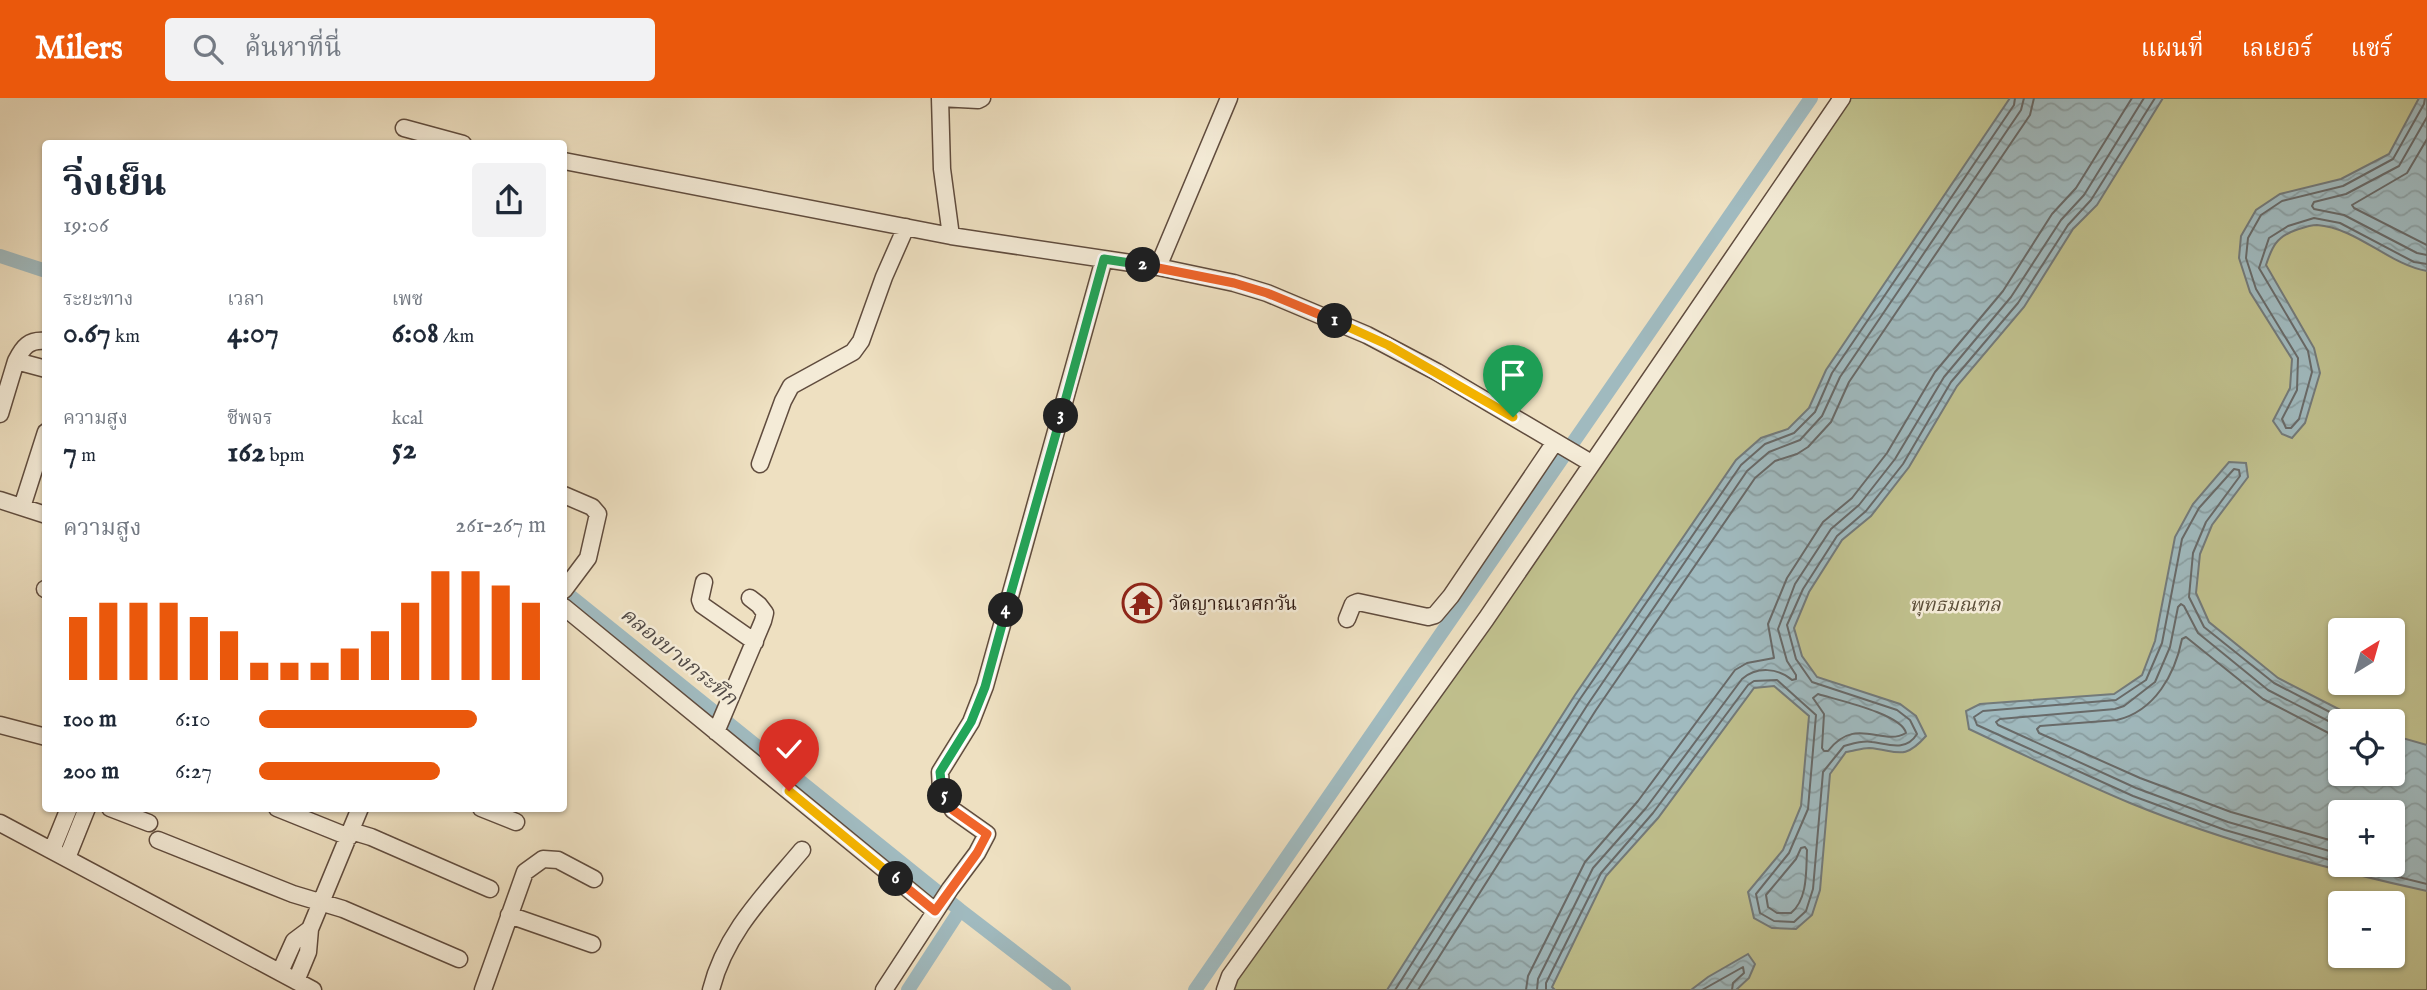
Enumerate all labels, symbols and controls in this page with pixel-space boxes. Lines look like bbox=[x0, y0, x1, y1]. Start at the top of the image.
search box bbox=[165, 18, 655, 81]
text: Milers bbox=[35, 28, 123, 70]
icon: search bbox=[189, 30, 227, 68]
text: ค้นหาที่นี่ bbox=[245, 32, 341, 65]
text: แผนที่ bbox=[2141, 34, 2204, 65]
text: เลเยอร์ bbox=[2242, 34, 2313, 65]
text: แชร์ bbox=[2351, 34, 2392, 65]
text: วิ่งเย็น bbox=[63, 161, 167, 209]
button: share bbox=[472, 163, 546, 237]
text: 19:06 bbox=[63, 211, 109, 240]
pin: 2 bbox=[1126, 248, 1160, 282]
text: 2 bbox=[1138, 252, 1147, 276]
text: ระยะทาง bbox=[63, 288, 133, 312]
text: เวลา bbox=[227, 288, 264, 312]
text: เพซ bbox=[392, 288, 423, 312]
pin: 1 bbox=[1318, 304, 1352, 339]
text: 1 bbox=[1331, 308, 1338, 332]
text: 0.67 bbox=[63, 315, 111, 353]
text: 4:07 bbox=[227, 315, 279, 353]
text: 6:08 bbox=[392, 315, 439, 353]
text: km bbox=[111, 325, 140, 349]
text: /km bbox=[439, 325, 474, 349]
pin bbox=[1483, 345, 1543, 417]
icon: arrive bbox=[1494, 356, 1532, 394]
pin: 3 bbox=[1044, 398, 1078, 434]
text: 3 bbox=[1057, 403, 1064, 427]
text: ความสูง bbox=[63, 407, 128, 431]
text: ชีพจร bbox=[227, 407, 272, 431]
text: kcal bbox=[392, 407, 423, 431]
text: 52 bbox=[392, 431, 417, 469]
text: 7 bbox=[63, 434, 77, 472]
text: 162 bbox=[227, 434, 265, 472]
text: m bbox=[77, 444, 96, 468]
text: bpm bbox=[265, 444, 304, 468]
text: 261–267 m bbox=[455, 511, 546, 540]
text: ความสูง bbox=[63, 514, 141, 543]
temple icon: วัดญาณเวศกวัน bbox=[1121, 582, 1163, 624]
pin: 4 bbox=[988, 592, 1024, 628]
place label: วัดญาณเวศกวัน bbox=[1169, 593, 1297, 617]
park label: พุทธมณฑล bbox=[1909, 594, 2001, 618]
text: 4 bbox=[1001, 597, 1010, 621]
water label: คลองบางกระทึก bbox=[614, 602, 743, 713]
north arrow bbox=[2328, 618, 2404, 695]
map controls bbox=[2328, 618, 2405, 968]
text: 100 m bbox=[63, 705, 117, 734]
text: 6:10 bbox=[175, 705, 211, 734]
button: locate bbox=[2328, 709, 2405, 786]
pin bbox=[759, 719, 819, 791]
icon: check bbox=[770, 730, 808, 768]
text: 200 m bbox=[63, 757, 119, 786]
text: 6:27 bbox=[175, 757, 212, 786]
pin: 5 bbox=[928, 778, 962, 814]
text: 5 bbox=[941, 783, 948, 807]
button: + bbox=[2328, 800, 2405, 877]
pin: 6 bbox=[878, 862, 914, 896]
text: 6 bbox=[891, 866, 900, 890]
button: − bbox=[2328, 891, 2405, 968]

